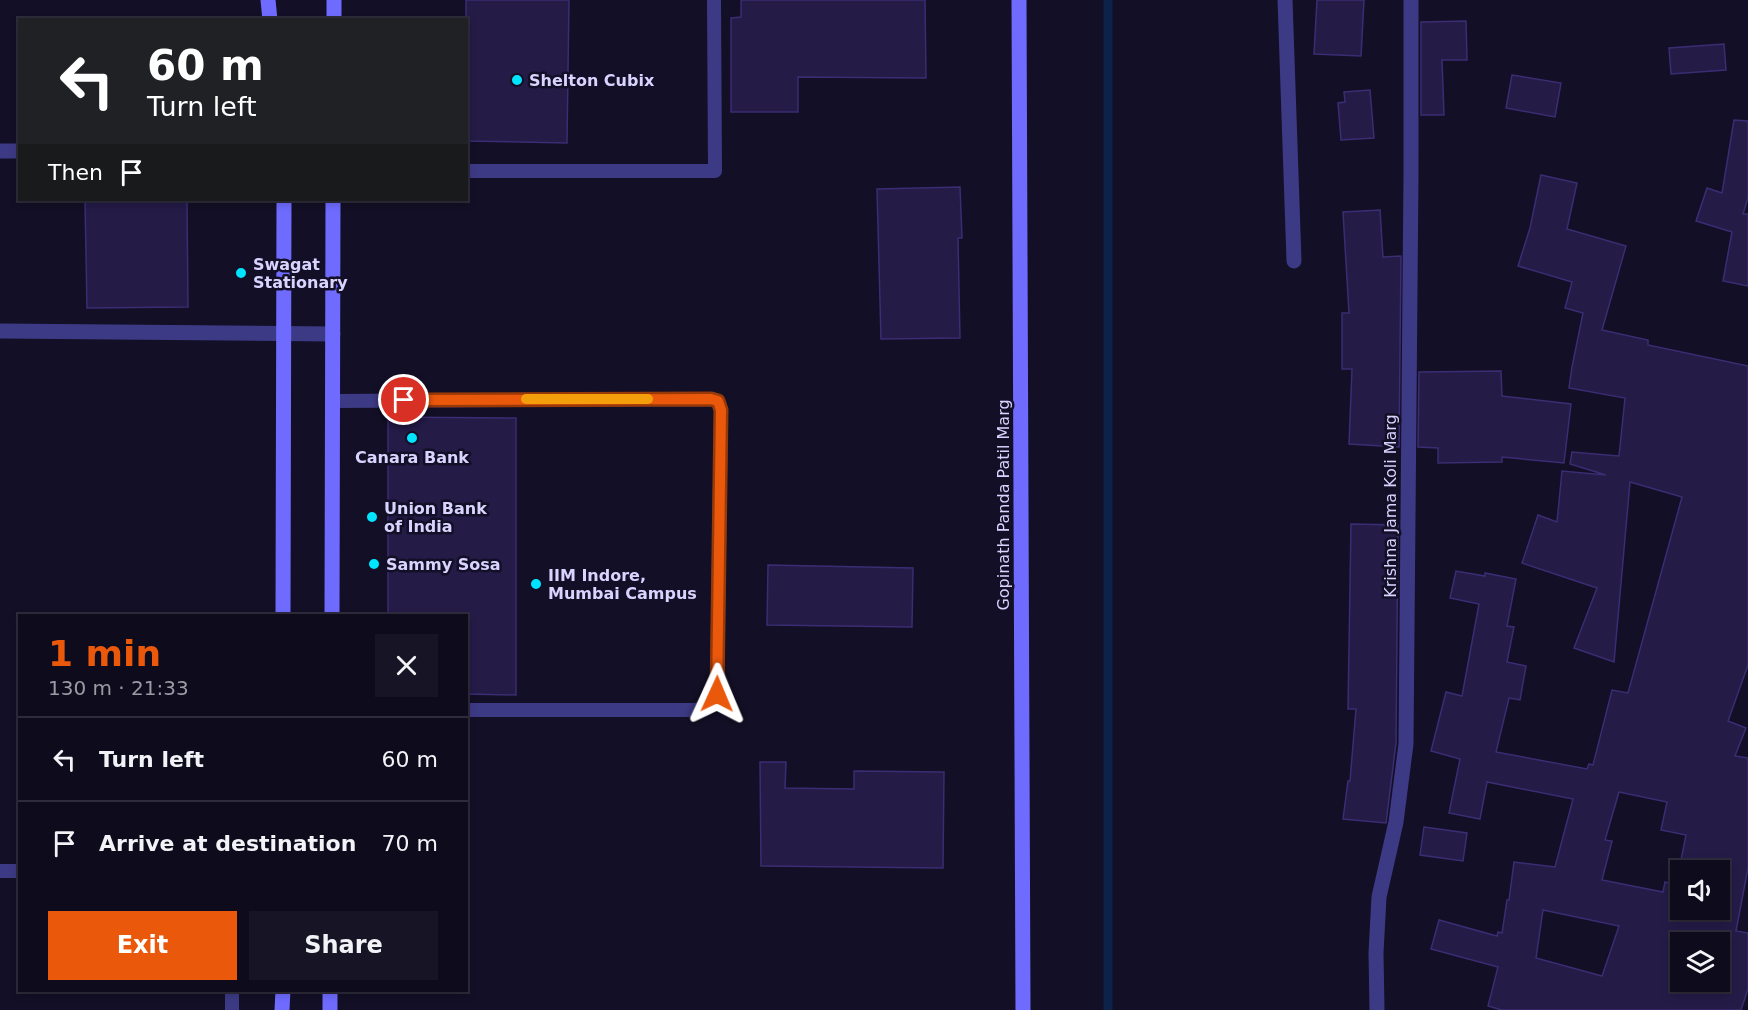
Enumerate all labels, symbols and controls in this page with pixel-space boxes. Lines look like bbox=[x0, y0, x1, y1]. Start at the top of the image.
text: 60 m bbox=[147, 41, 264, 90]
icon: left bbox=[48, 42, 126, 120]
place label: Shelton Cubix bbox=[529, 71, 655, 90]
marker: Shelton Cubix bbox=[510, 73, 524, 87]
text: Turn left bbox=[147, 91, 257, 122]
icon: arrive bbox=[115, 156, 148, 189]
text: Then bbox=[48, 160, 103, 185]
place label: Swagat Stationary bbox=[253, 255, 348, 292]
marker: Swagat Stationary bbox=[234, 266, 248, 280]
pin bbox=[378, 374, 429, 425]
icon: arrive bbox=[387, 383, 420, 416]
street label: Gopinath Panda Patil Marg bbox=[994, 399, 1013, 611]
street label: Krishna Jama Koli Marg bbox=[1381, 414, 1400, 598]
marker: Canara Bank bbox=[405, 431, 419, 445]
place label: Canara Bank bbox=[355, 448, 469, 467]
place label: Union Bank of India bbox=[384, 499, 487, 536]
marker: Union Bank of India bbox=[365, 510, 379, 524]
place label: Sammy Sosa bbox=[386, 555, 501, 574]
marker: Sammy Sosa bbox=[367, 557, 381, 571]
place label: IIM Indore, Mumbai Campus bbox=[548, 566, 697, 603]
marker: IIM Indore, Mumbai Campus bbox=[529, 577, 543, 591]
text: 1 min bbox=[48, 633, 161, 674]
button: close bbox=[375, 634, 438, 697]
position arrow bbox=[685, 662, 749, 726]
text: 130 m · 21:33 bbox=[48, 676, 189, 700]
icon: left bbox=[48, 743, 81, 776]
text: Turn left bbox=[99, 747, 204, 772]
text: 60 m bbox=[382, 747, 438, 772]
icon: arrive bbox=[48, 827, 81, 860]
text: Arrive at destination bbox=[99, 831, 356, 856]
text: 70 m bbox=[382, 831, 438, 856]
map controls bbox=[1670, 860, 1730, 992]
button: sound bbox=[1670, 860, 1730, 920]
button: Exit bbox=[48, 911, 237, 980]
button: Share bbox=[249, 911, 438, 980]
button: layers bbox=[1670, 932, 1730, 992]

